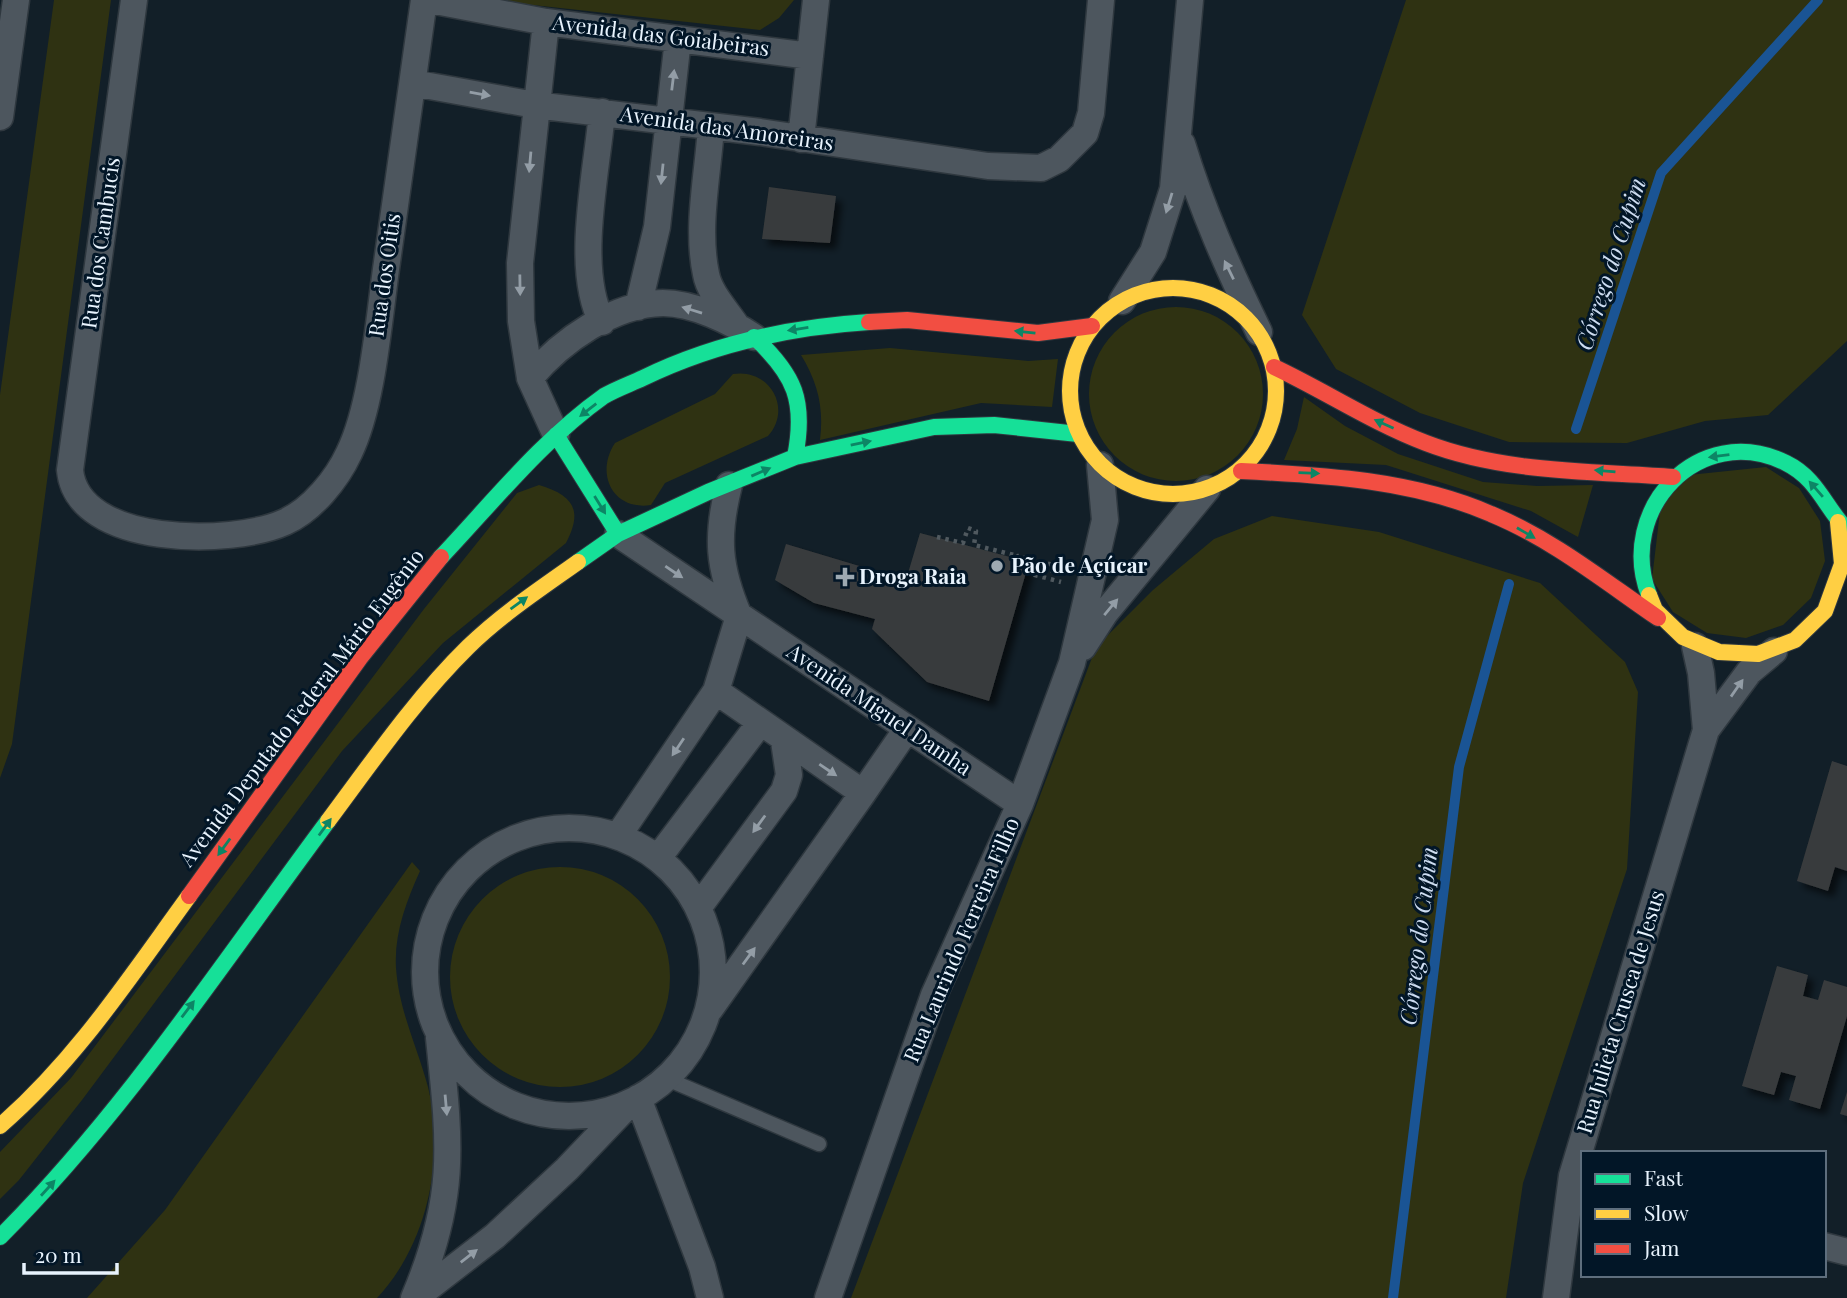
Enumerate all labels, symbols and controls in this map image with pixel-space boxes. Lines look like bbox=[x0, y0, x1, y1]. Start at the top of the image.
street label: Avenida das Goiabeiras bbox=[550, 7, 771, 61]
one-way arrow bbox=[667, 69, 678, 91]
one-way arrow bbox=[469, 89, 491, 100]
street label: Avenida das Amoreiras bbox=[618, 98, 836, 156]
one-way arrow bbox=[524, 152, 535, 174]
street label: Rua dos Cambucis bbox=[73, 155, 125, 330]
one-way arrow bbox=[656, 163, 667, 185]
water label: Córrego do Cupim bbox=[1567, 174, 1652, 354]
one-way arrow bbox=[1163, 192, 1173, 213]
street label: Rua dos Oitis bbox=[361, 211, 406, 338]
one-way arrow bbox=[1223, 260, 1234, 280]
one-way arrow bbox=[515, 274, 526, 296]
one-way arrow bbox=[681, 304, 702, 314]
one-way arrow bbox=[787, 324, 809, 335]
one-way arrow bbox=[1014, 326, 1036, 337]
one-way arrow bbox=[579, 402, 597, 416]
one-way arrow bbox=[1374, 418, 1394, 430]
one-way arrow bbox=[850, 438, 872, 449]
one-way arrow bbox=[1708, 450, 1730, 461]
one-way arrow bbox=[1593, 465, 1615, 476]
one-way arrow bbox=[750, 466, 771, 477]
one-way arrow bbox=[1298, 468, 1320, 479]
one-way arrow bbox=[1808, 480, 1824, 498]
one-way arrow bbox=[593, 495, 606, 515]
one-way arrow bbox=[1517, 527, 1536, 539]
street label: Avenida Deputado Federal Mário Eugênio bbox=[171, 542, 429, 872]
place label: Pão de Açúcar bbox=[1011, 550, 1148, 578]
marker: Pão de Açúcar bbox=[989, 558, 1005, 574]
place label: Droga Raia bbox=[859, 561, 967, 589]
one-way arrow bbox=[665, 565, 684, 578]
marker: Droga Raia bbox=[837, 569, 853, 585]
one-way arrow bbox=[510, 597, 528, 611]
one-way arrow bbox=[1103, 598, 1118, 615]
street label: Avenida Miguel Damha bbox=[782, 636, 978, 781]
one-way arrow bbox=[1730, 679, 1744, 697]
one-way arrow bbox=[671, 738, 685, 756]
one-way arrow bbox=[818, 763, 838, 776]
street label: Rua Laurindo Ferreira Filho bbox=[896, 813, 1024, 1066]
one-way arrow bbox=[752, 815, 766, 833]
one-way arrow bbox=[317, 818, 331, 836]
one-way arrow bbox=[217, 837, 231, 856]
water label: Córrego do Cupim bbox=[1391, 845, 1444, 1027]
street label: Rua Julieta Crusca de Jesus bbox=[1569, 886, 1669, 1136]
one-way arrow bbox=[742, 946, 756, 965]
one-way arrow bbox=[180, 1000, 194, 1018]
one-way arrow bbox=[441, 1094, 452, 1116]
legend bbox=[1581, 1151, 1826, 1277]
text: Fast bbox=[1644, 1163, 1683, 1191]
one-way arrow bbox=[40, 1179, 56, 1197]
text: Slow bbox=[1644, 1198, 1689, 1226]
scale bar bbox=[24, 1232, 117, 1276]
text: Jam bbox=[1643, 1233, 1680, 1261]
text: 20 m bbox=[35, 1240, 82, 1268]
one-way arrow bbox=[460, 1249, 478, 1264]

